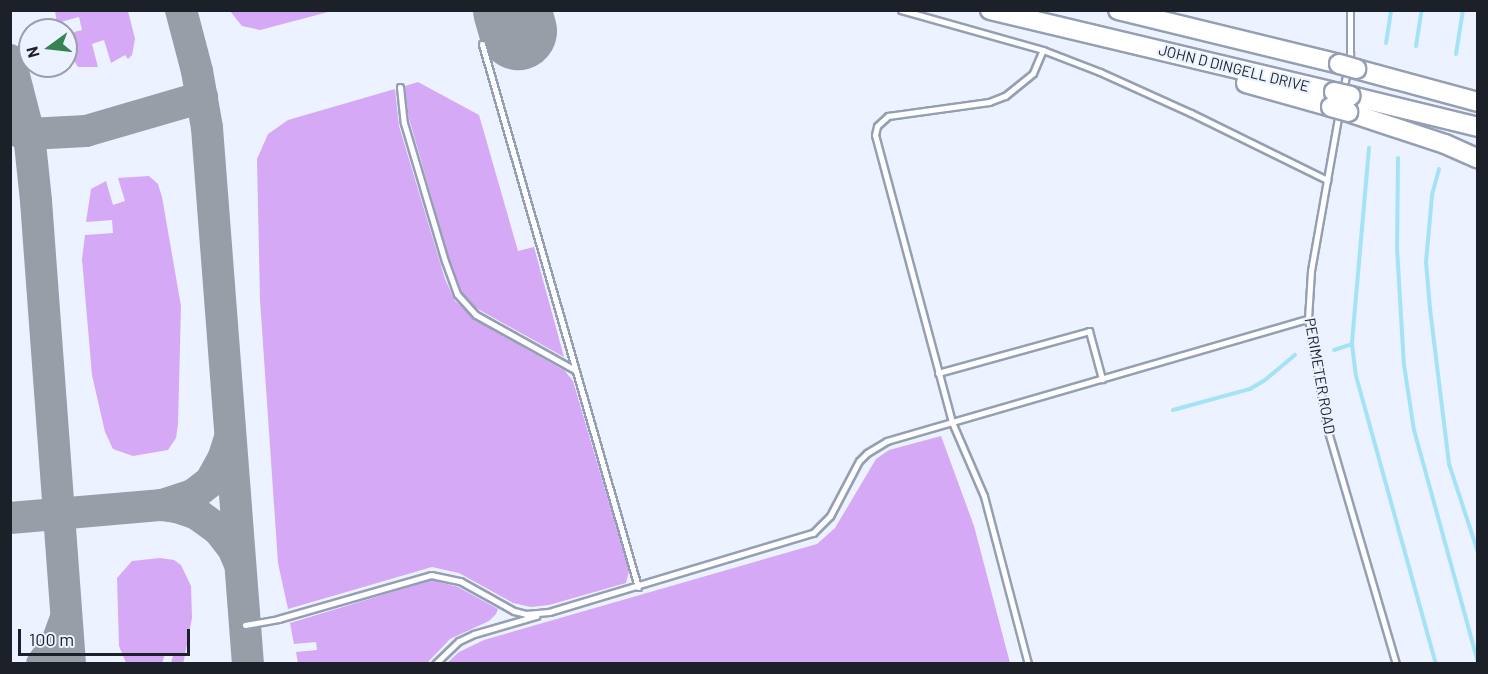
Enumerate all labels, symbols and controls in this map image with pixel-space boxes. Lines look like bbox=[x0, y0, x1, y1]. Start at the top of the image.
north arrow bbox=[18, 18, 78, 78]
street label: JOHN D DINGELL DRIVE bbox=[1157, 41, 1311, 95]
text: N bbox=[22, 45, 43, 60]
street label: PERIMETER ROAD bbox=[1301, 317, 1339, 435]
scale bar bbox=[21, 617, 194, 655]
text: 100 m bbox=[29, 628, 74, 650]

